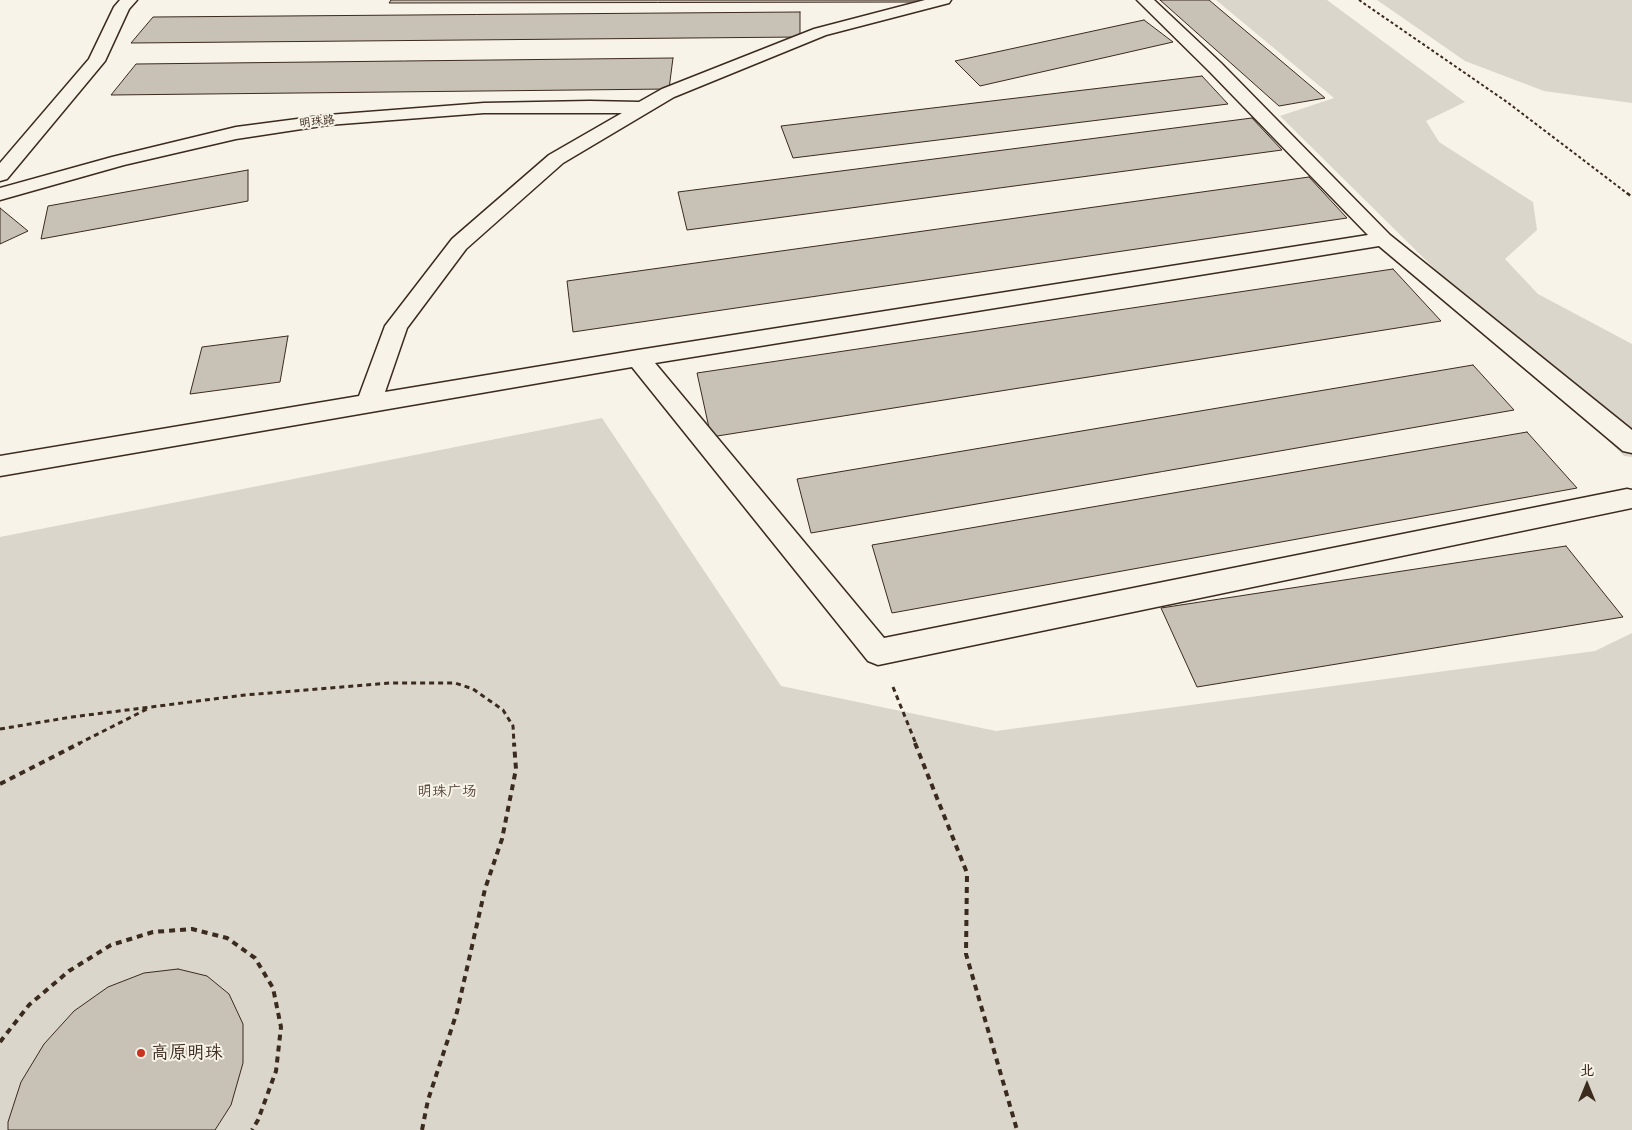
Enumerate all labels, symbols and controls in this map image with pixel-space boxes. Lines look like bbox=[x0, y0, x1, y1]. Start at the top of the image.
street label: 明珠路 bbox=[298, 113, 336, 131]
park label: 明珠广场 bbox=[417, 783, 477, 801]
place label: 高原明珠 bbox=[151, 1042, 223, 1064]
marker: 高原明珠 bbox=[135, 1047, 147, 1059]
north arrow bbox=[1562, 1060, 1612, 1110]
text: 北 bbox=[1580, 1061, 1594, 1079]

